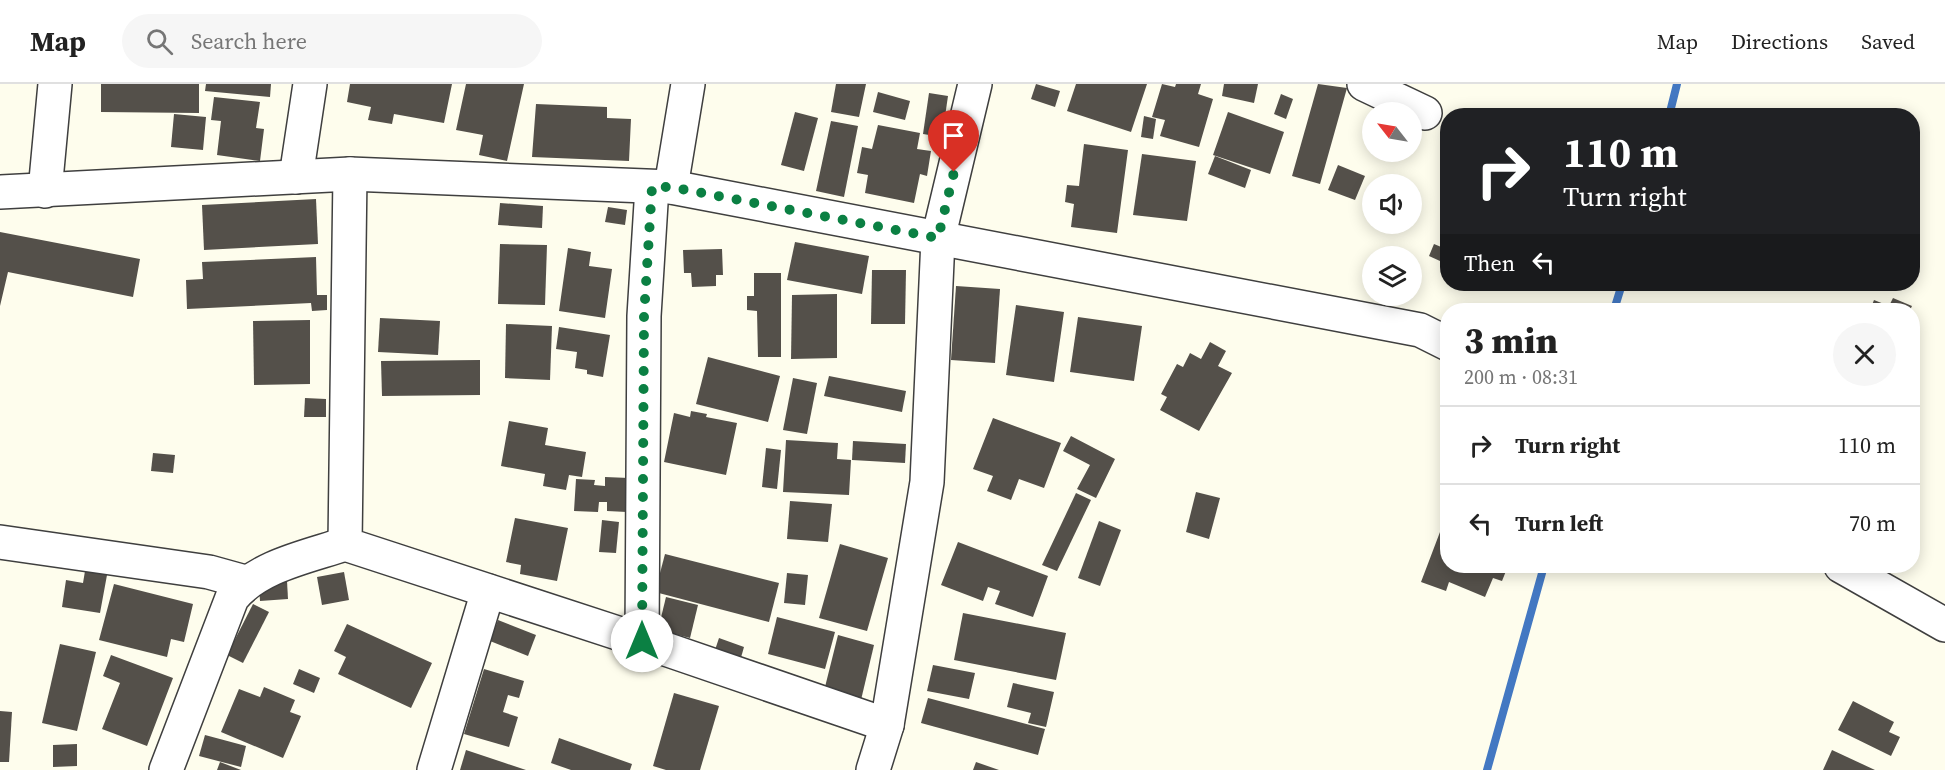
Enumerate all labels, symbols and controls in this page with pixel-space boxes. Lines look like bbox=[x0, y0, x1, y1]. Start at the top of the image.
search box bbox=[122, 14, 542, 68]
text: Map bbox=[30, 22, 86, 60]
icon: search bbox=[143, 25, 176, 58]
text: Search here bbox=[191, 26, 307, 56]
text: Map bbox=[1657, 27, 1698, 56]
text: Directions bbox=[1731, 27, 1828, 56]
text: Saved bbox=[1861, 27, 1915, 56]
north arrow bbox=[1362, 102, 1422, 162]
map controls bbox=[1362, 102, 1422, 306]
pin bbox=[928, 110, 979, 172]
icon: arrive bbox=[937, 119, 970, 152]
text: 110 m bbox=[1563, 123, 1678, 181]
icon: right bbox=[1464, 132, 1542, 210]
button: sound bbox=[1362, 174, 1422, 234]
text: Turn right bbox=[1563, 178, 1687, 215]
button: layers bbox=[1362, 246, 1422, 306]
icon: left bbox=[1527, 246, 1560, 279]
text: Then bbox=[1464, 248, 1515, 278]
text: 3 min bbox=[1464, 316, 1558, 365]
button: close bbox=[1833, 323, 1896, 386]
text: 200 m · 08:31 bbox=[1464, 363, 1578, 391]
icon: right bbox=[1464, 429, 1497, 462]
text: Turn right bbox=[1515, 430, 1620, 460]
text: 110 m bbox=[1838, 430, 1896, 460]
icon: left bbox=[1464, 507, 1497, 540]
text: Turn left bbox=[1515, 508, 1603, 538]
text: 70 m bbox=[1849, 508, 1896, 538]
position arrow bbox=[610, 609, 674, 673]

